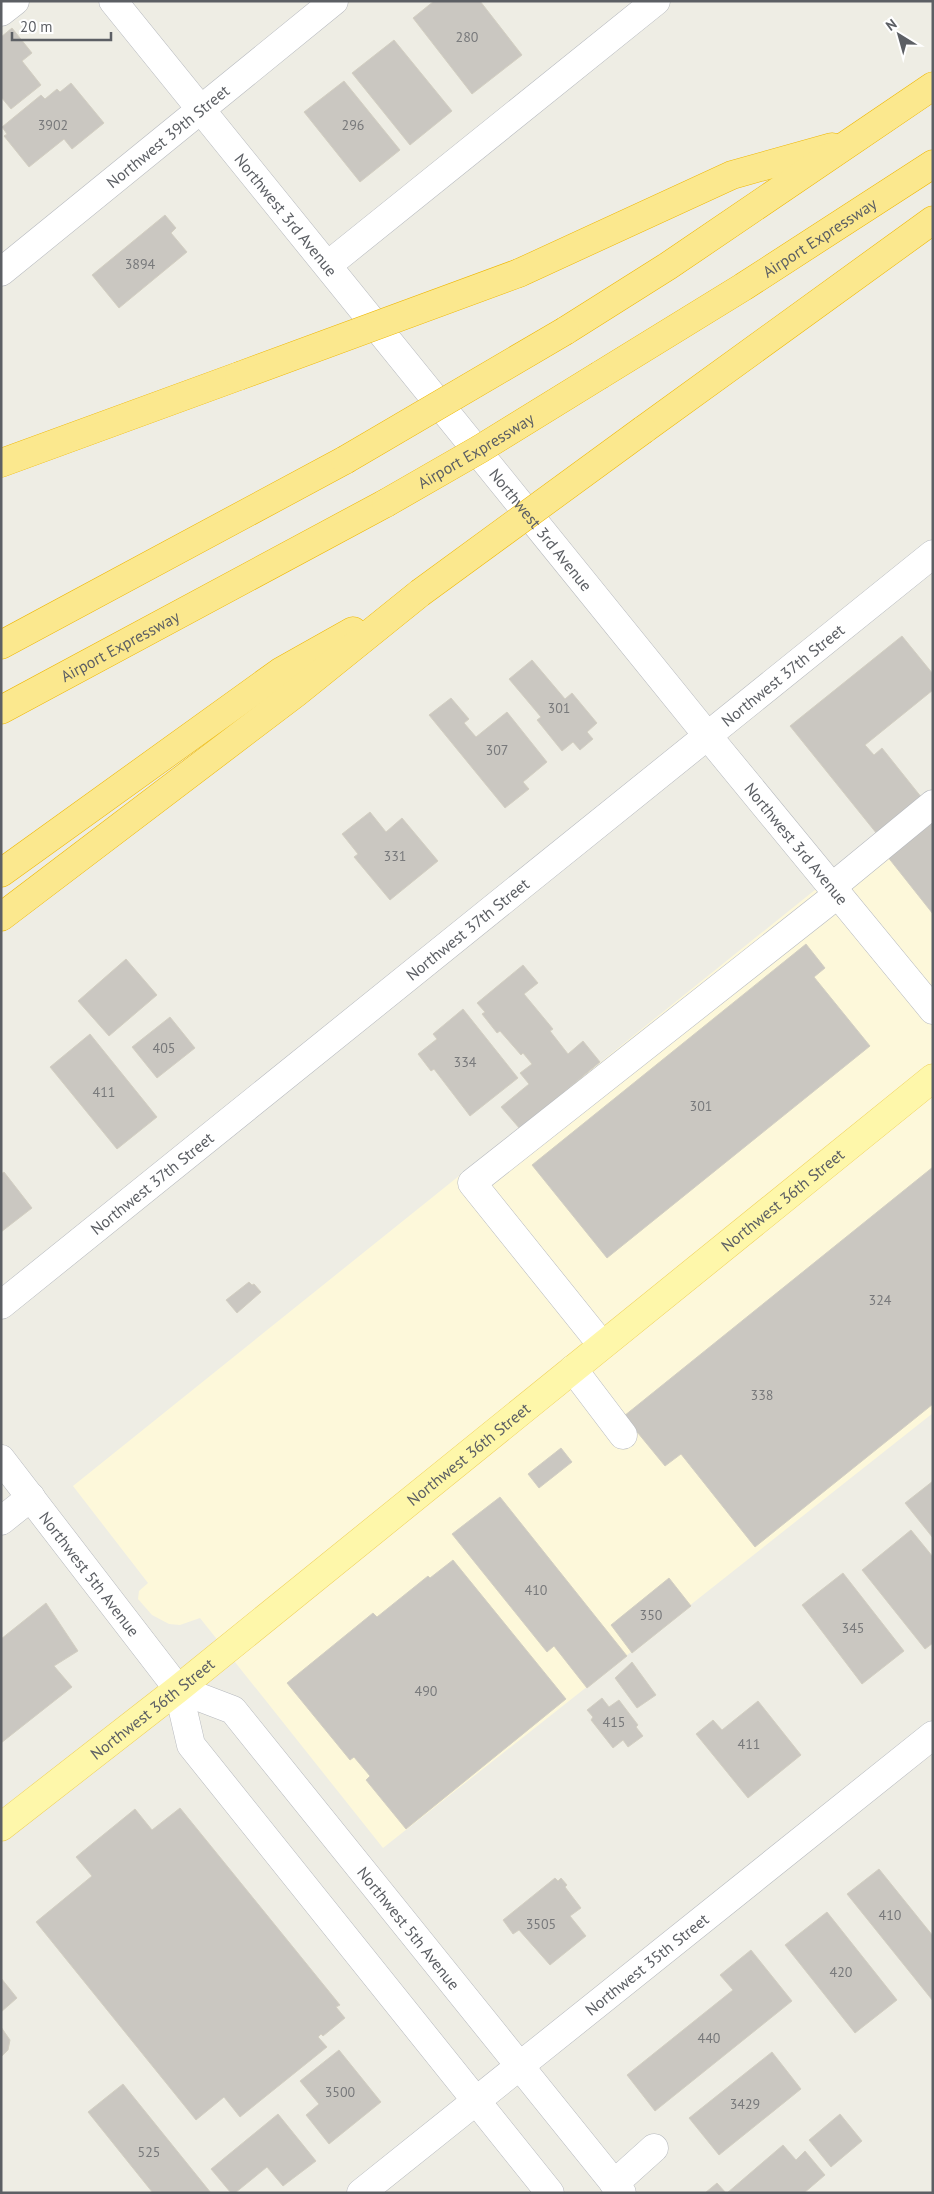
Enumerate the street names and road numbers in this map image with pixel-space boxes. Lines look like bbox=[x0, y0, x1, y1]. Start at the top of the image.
street label: Northwest 39th Street bbox=[102, 80, 234, 192]
street label: Northwest 3rd Avenue bbox=[230, 149, 342, 280]
street label: Airport Expressway bbox=[759, 193, 881, 282]
street label: Airport Expressway bbox=[414, 408, 538, 493]
street label: Northwest 3rd Avenue bbox=[485, 464, 596, 595]
street label: Airport Expressway bbox=[57, 606, 183, 686]
street label: Northwest 37th Street bbox=[717, 619, 849, 731]
street label: Northwest 3rd Avenue bbox=[740, 779, 852, 909]
street label: Northwest 37th Street bbox=[402, 873, 533, 985]
street label: Northwest 37th Street bbox=[87, 1127, 218, 1239]
street label: Northwest 36th Street bbox=[717, 1144, 848, 1256]
street label: Northwest 36th Street bbox=[403, 1398, 534, 1510]
street label: Northwest 5th Avenue bbox=[35, 1507, 144, 1640]
street label: Northwest 36th Street bbox=[86, 1653, 219, 1764]
street label: Northwest 5th Avenue bbox=[353, 1863, 464, 1994]
street label: Northwest 35th Street bbox=[581, 1908, 713, 2020]

